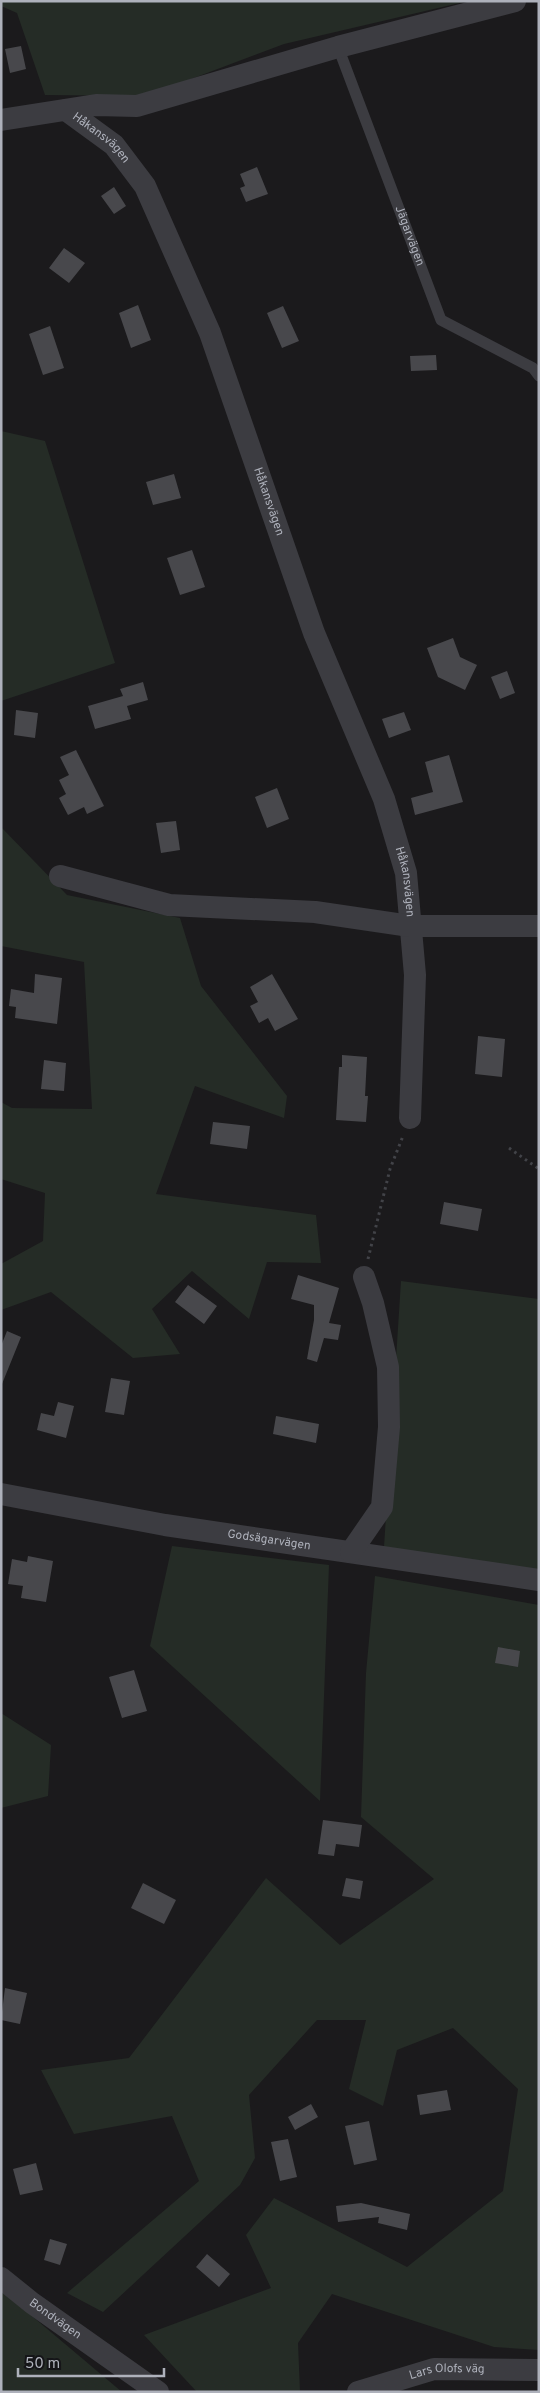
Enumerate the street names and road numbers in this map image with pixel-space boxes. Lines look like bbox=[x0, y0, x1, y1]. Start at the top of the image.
street label: Håkansvägen bbox=[69, 109, 133, 167]
street label: Jägarvägen bbox=[391, 204, 428, 268]
street label: Håkansvägen bbox=[249, 465, 288, 538]
street label: Håkansvägen bbox=[391, 845, 418, 918]
street label: Godsägarvägen bbox=[226, 1526, 312, 1554]
street label: Bondvägen bbox=[26, 2295, 84, 2343]
street label: Lars Olofs väg bbox=[407, 2361, 485, 2384]

